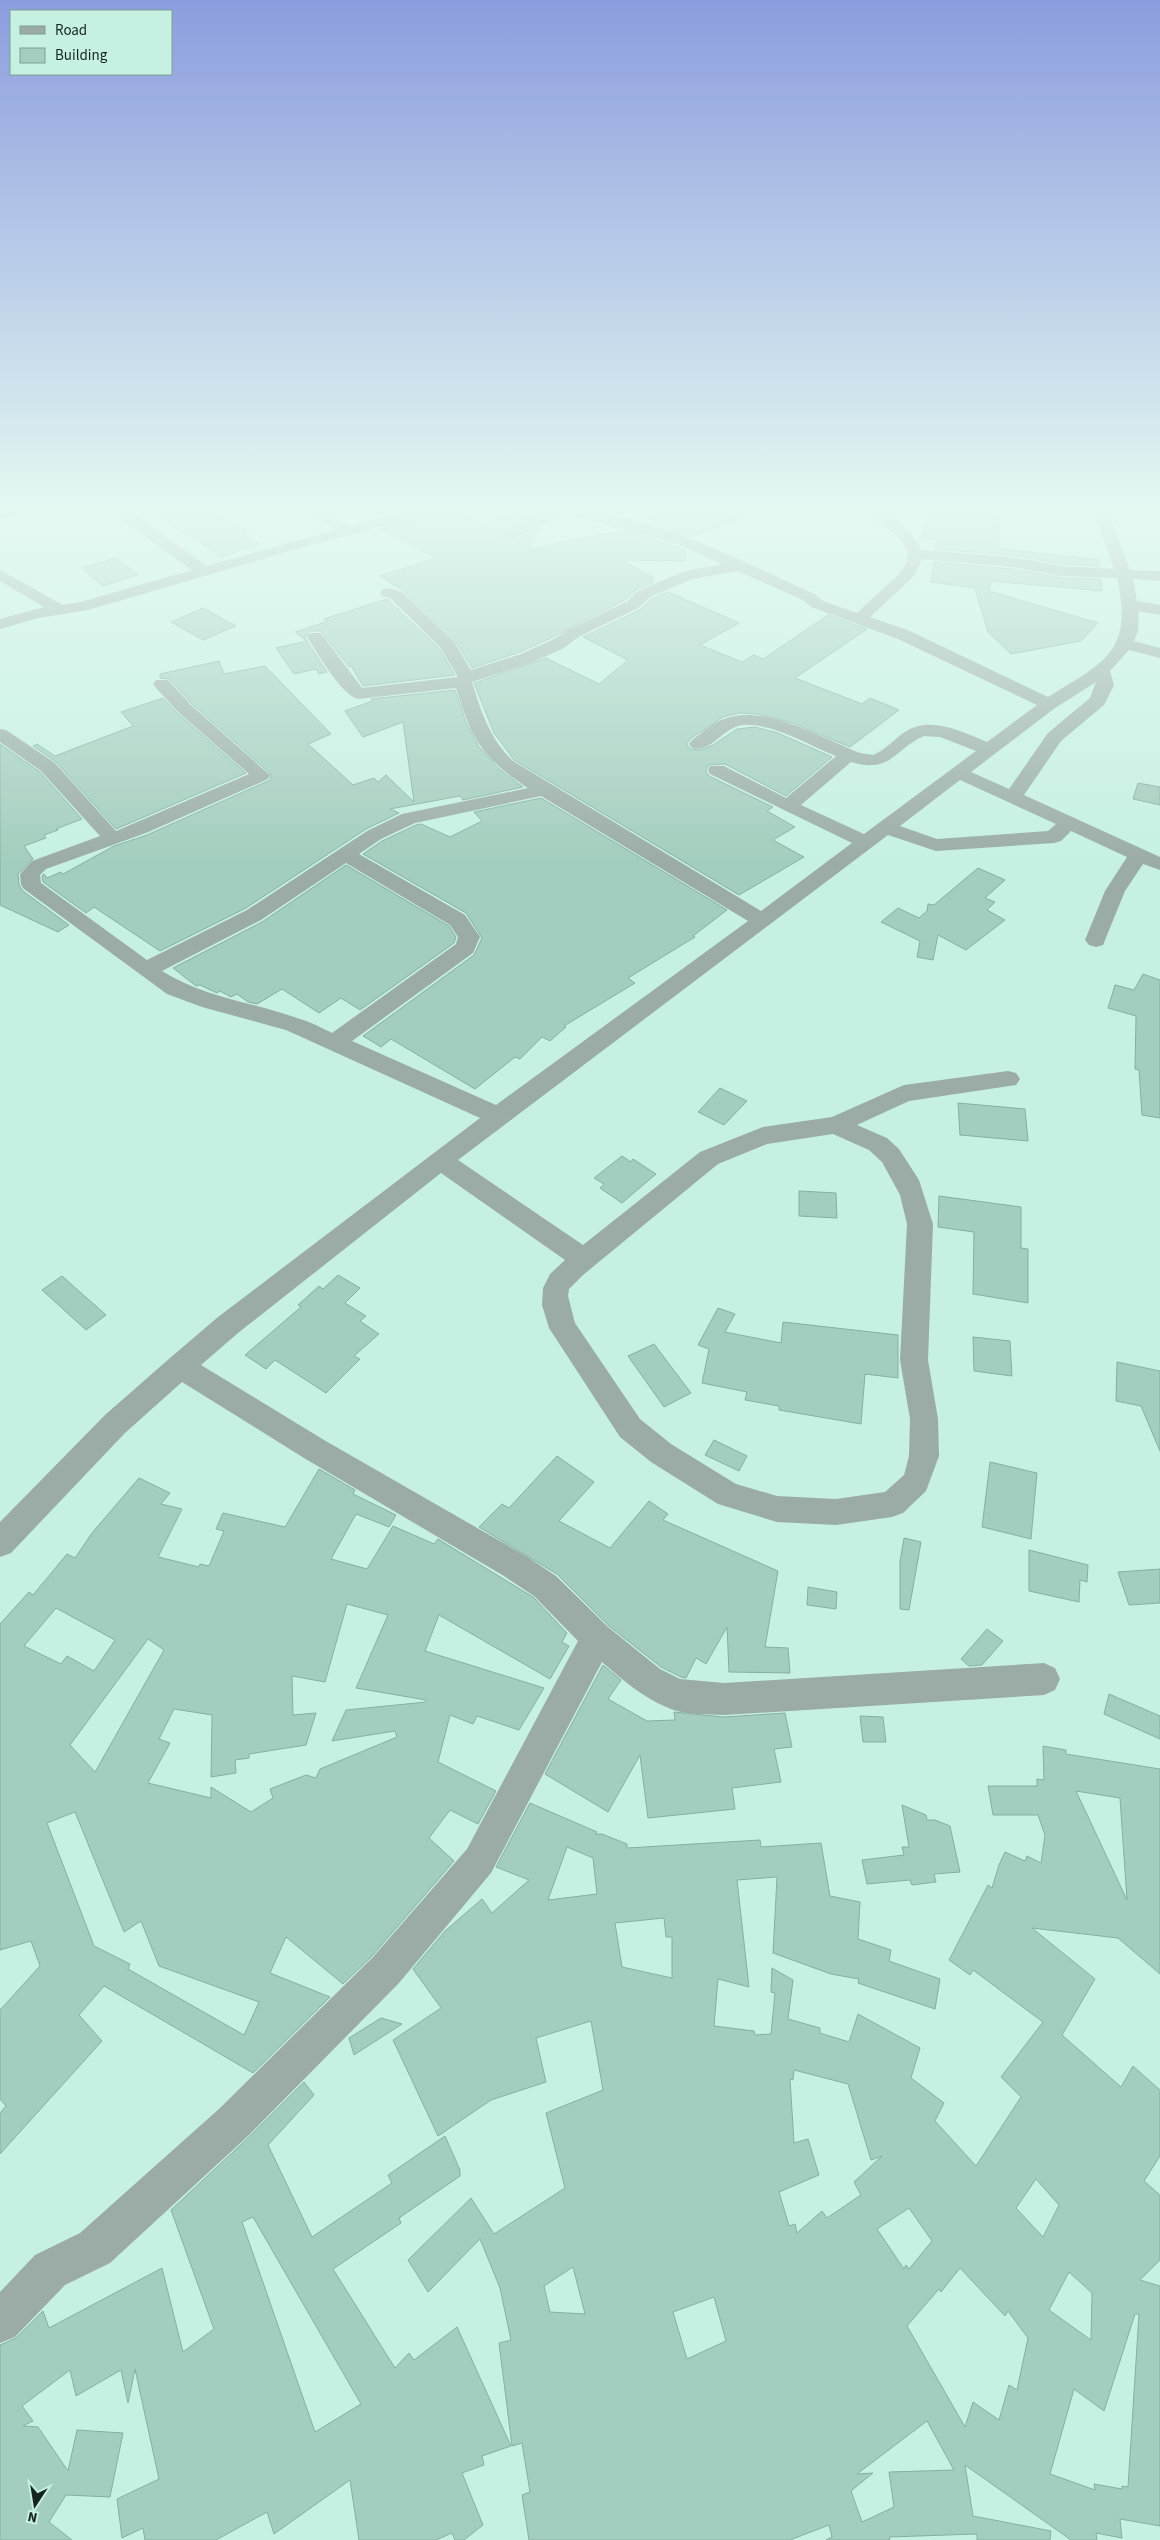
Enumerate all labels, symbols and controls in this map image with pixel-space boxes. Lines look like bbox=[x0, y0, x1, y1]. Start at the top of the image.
legend bbox=[10, 10, 172, 75]
text: Road bbox=[55, 20, 87, 41]
text: Building bbox=[55, 45, 108, 66]
north arrow bbox=[10, 2480, 60, 2530]
text: N bbox=[26, 2506, 39, 2527]

